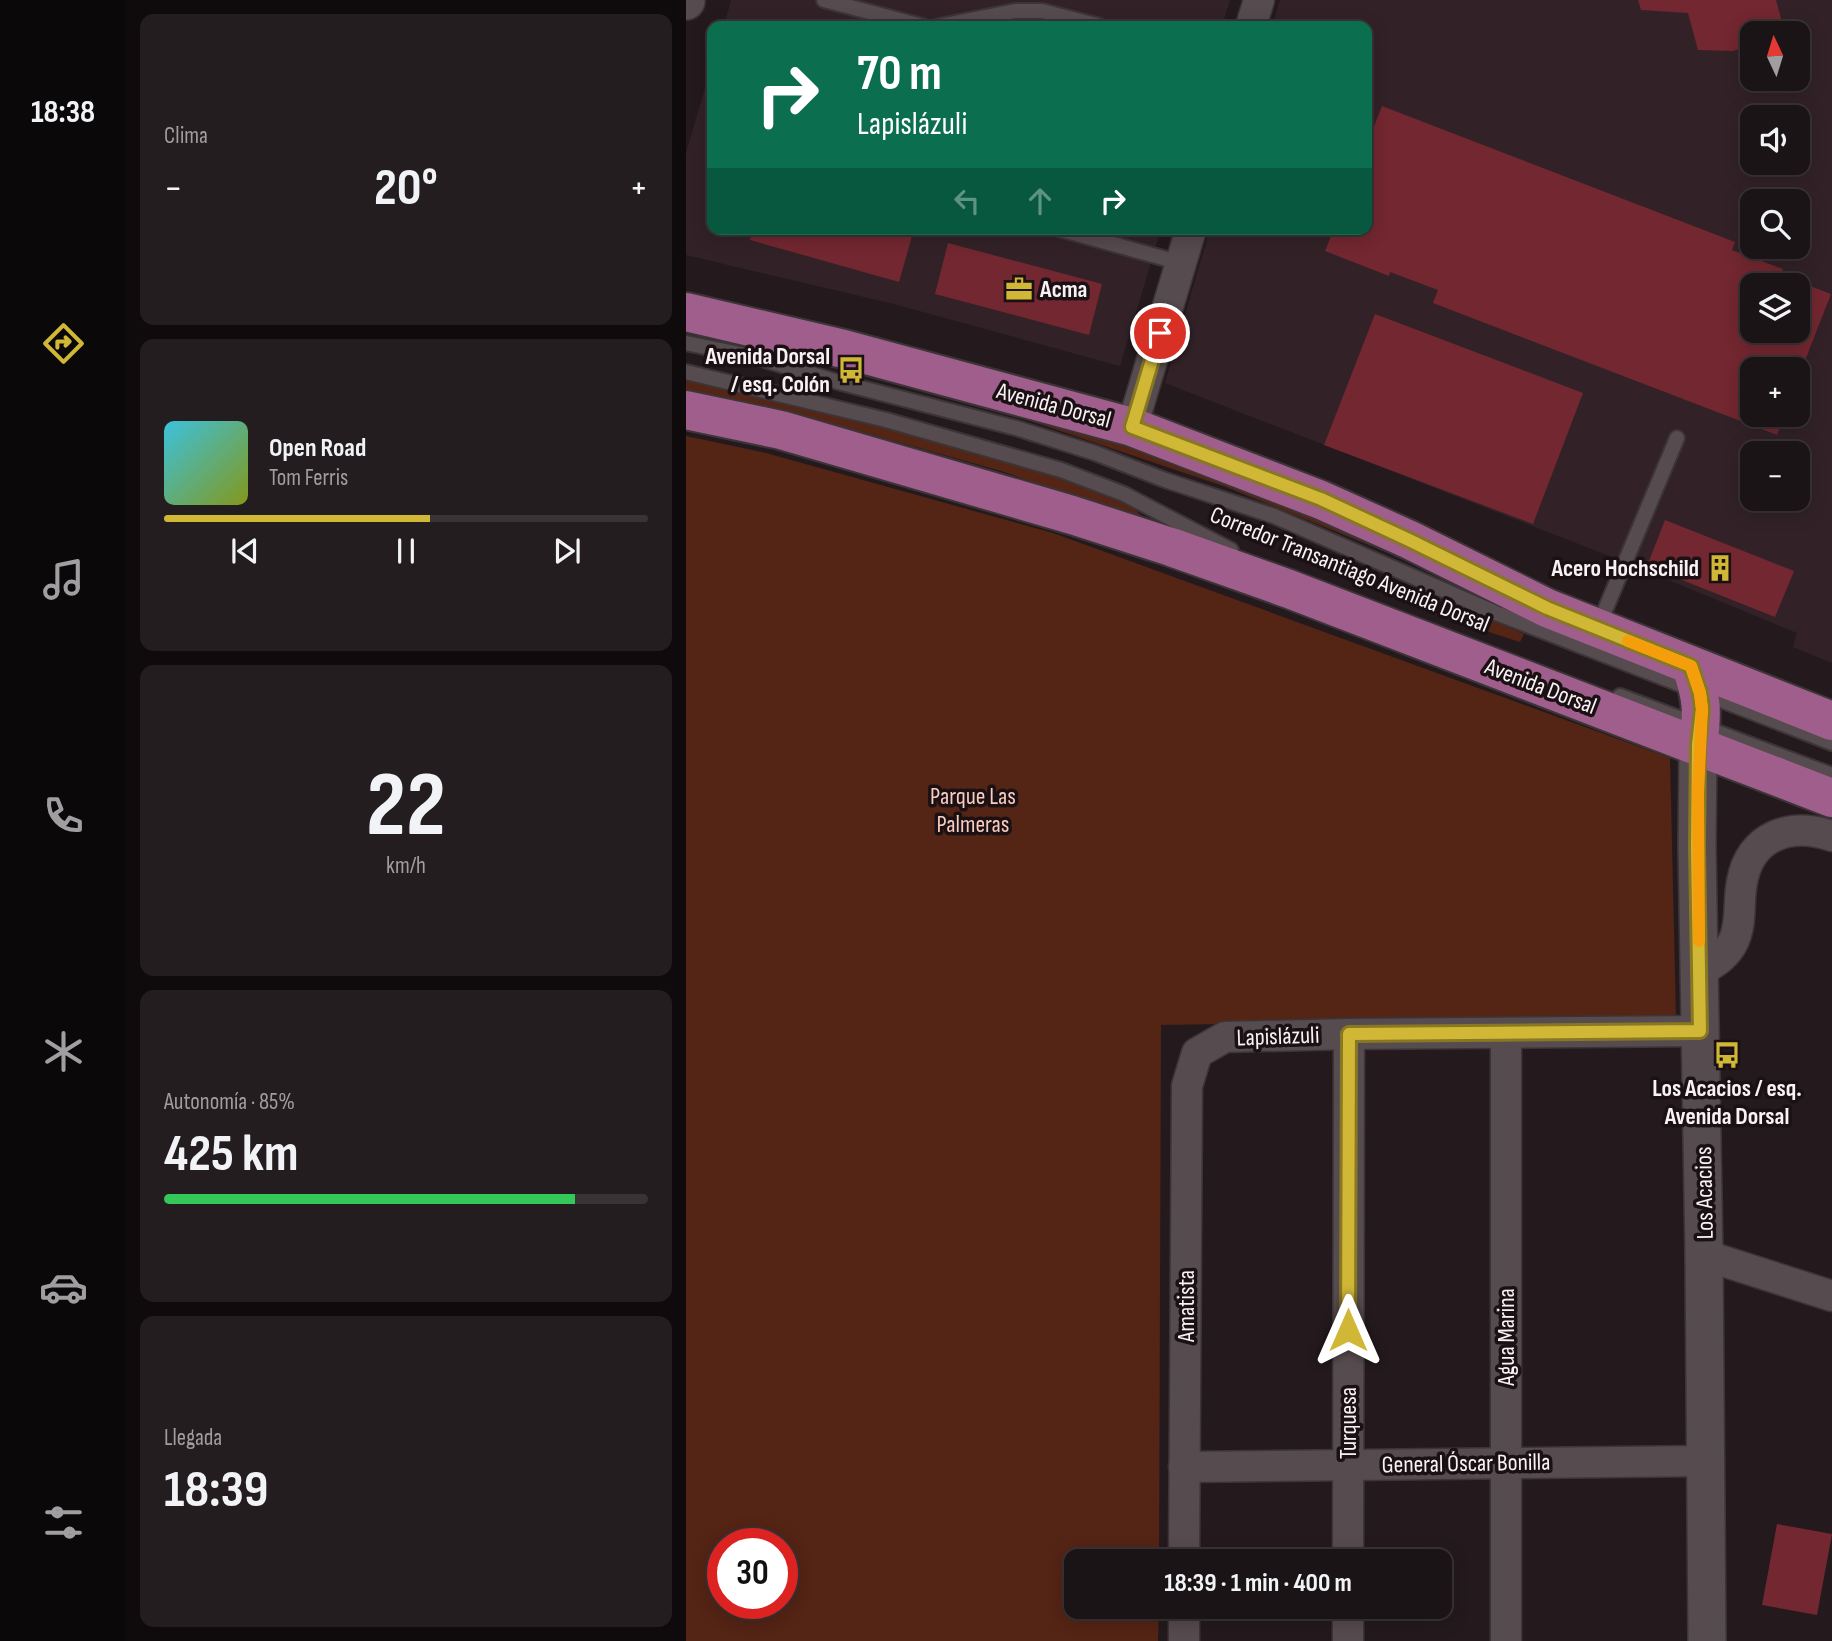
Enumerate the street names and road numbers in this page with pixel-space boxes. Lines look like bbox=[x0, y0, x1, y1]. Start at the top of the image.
street label: Avenida Dorsal bbox=[993, 376, 1114, 435]
street label: Corredor Transantiago Avenida Dorsal bbox=[1206, 500, 1494, 639]
street label: Avenida Dorsal bbox=[1480, 652, 1601, 721]
street label: Lapislázuli bbox=[1236, 1021, 1320, 1052]
street label: Los Acacios bbox=[1689, 1146, 1720, 1240]
street label: Amatista bbox=[1172, 1270, 1201, 1343]
street label: Agua Marina bbox=[1492, 1288, 1521, 1387]
street label: Turquesa bbox=[1334, 1387, 1363, 1459]
street label: General Óscar Bonilla bbox=[1381, 1448, 1551, 1479]

